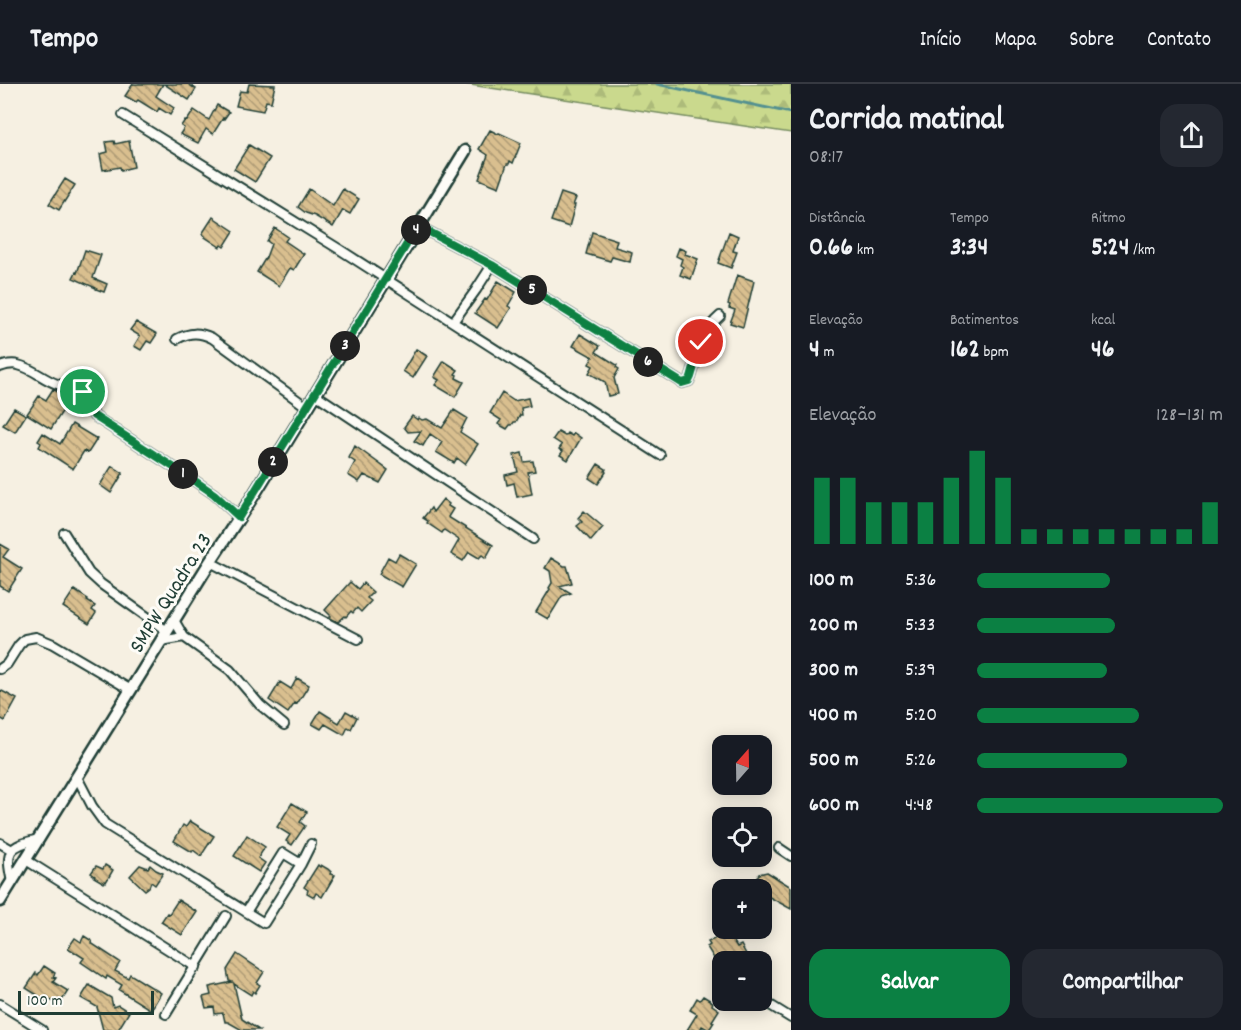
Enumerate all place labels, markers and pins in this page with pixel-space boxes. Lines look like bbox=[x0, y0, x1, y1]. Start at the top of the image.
pin: 4 bbox=[401, 215, 431, 245]
pin: 5 bbox=[517, 275, 547, 305]
pin bbox=[675, 316, 726, 367]
pin: 3 bbox=[330, 331, 360, 361]
pin: 6 bbox=[633, 347, 663, 377]
pin bbox=[57, 366, 108, 417]
pin: 2 bbox=[258, 447, 288, 477]
pin: 1 bbox=[168, 459, 198, 489]

